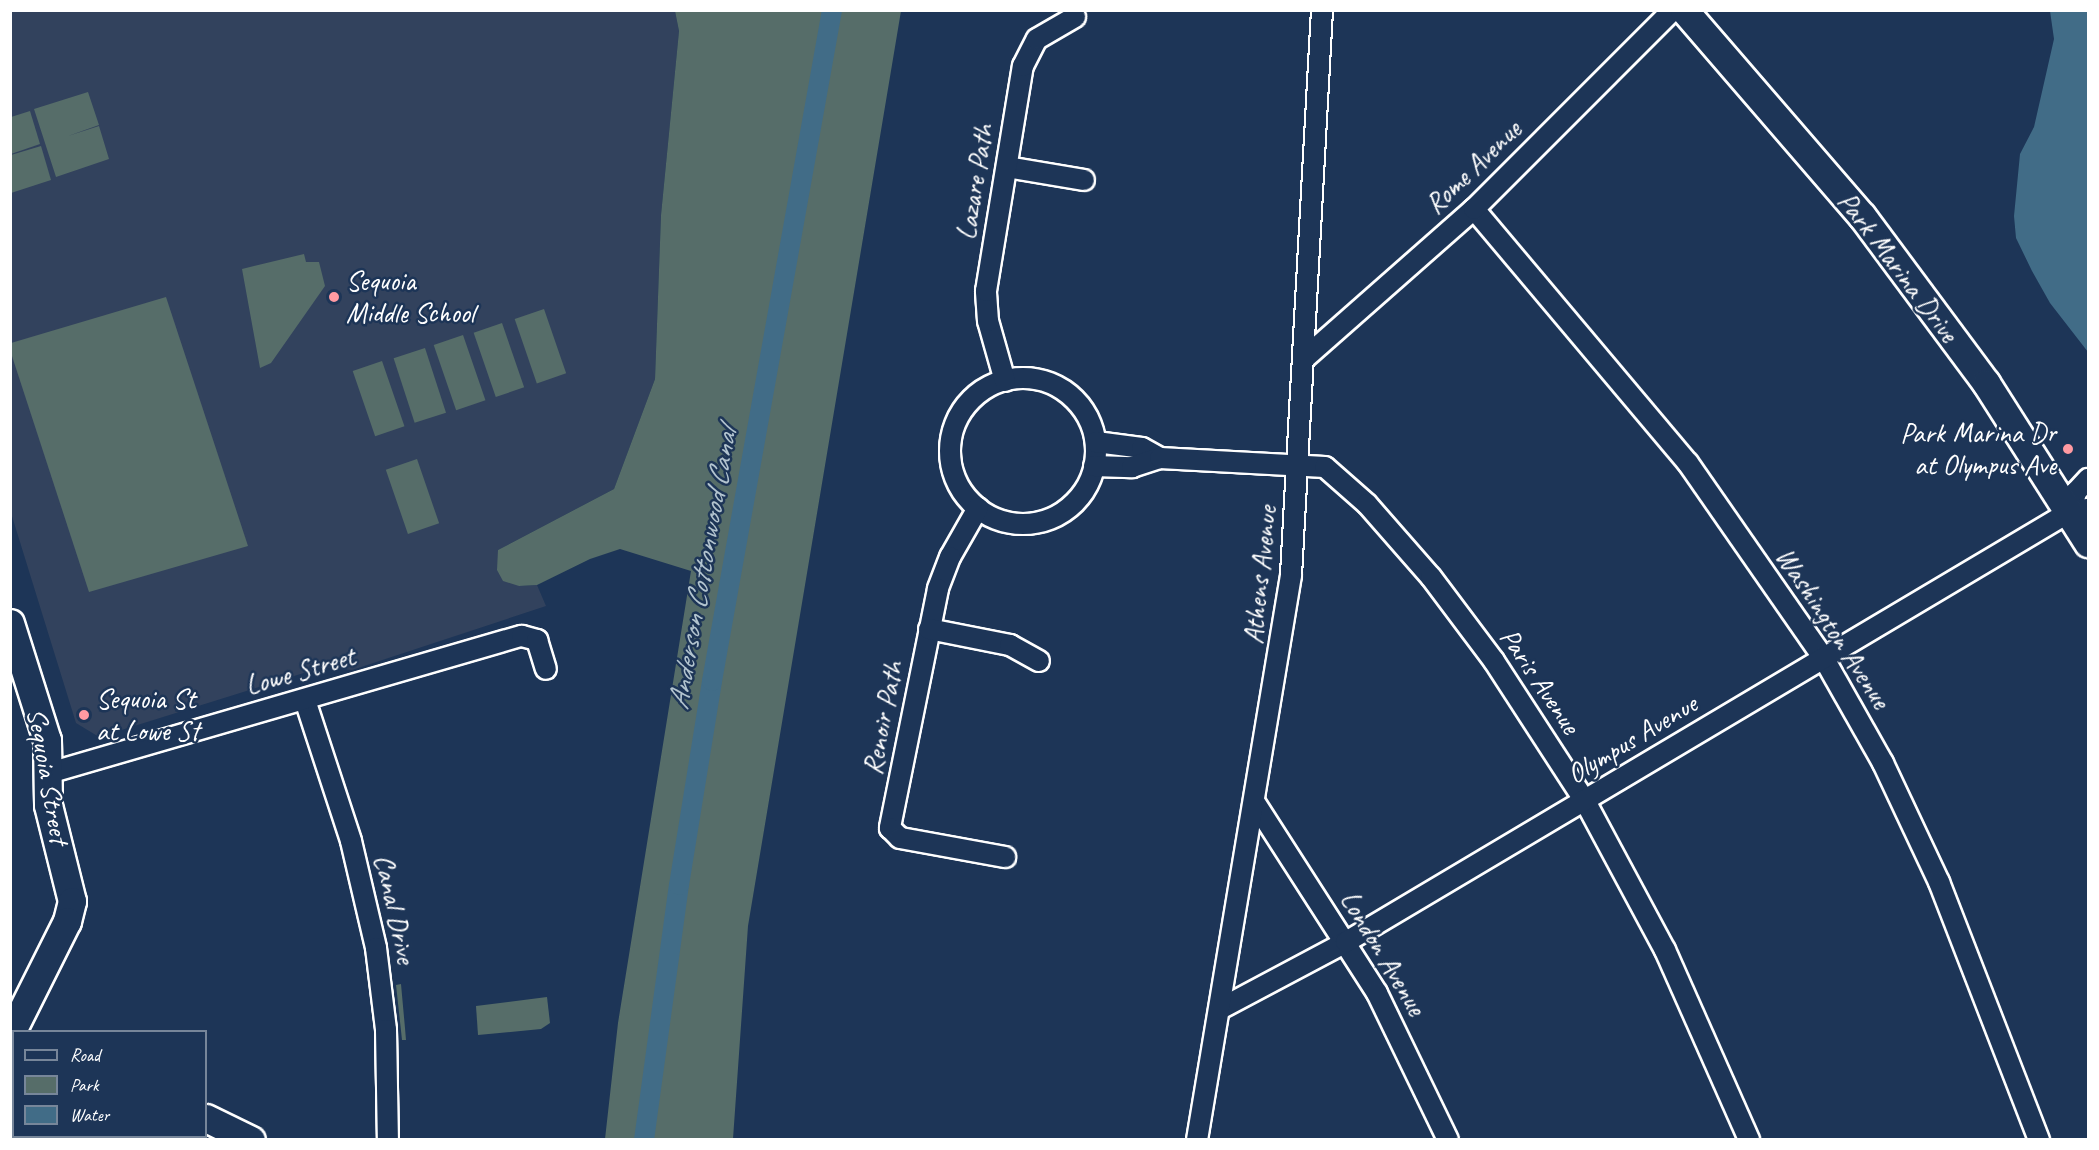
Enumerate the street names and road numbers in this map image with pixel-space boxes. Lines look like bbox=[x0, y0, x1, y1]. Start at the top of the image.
street label: Rome Avenue bbox=[1418, 113, 1528, 221]
street label: Lazare Path bbox=[949, 122, 1001, 242]
street label: Park Marina Drive bbox=[1830, 185, 1966, 349]
street label: Athens Avenue bbox=[1236, 504, 1284, 646]
street label: Washington Avenue bbox=[1768, 541, 1898, 715]
street label: Paris Avenue bbox=[1492, 622, 1588, 740]
street label: Lowe Street bbox=[241, 639, 359, 703]
street label: Renoir Path bbox=[856, 659, 910, 777]
street label: Olympus Avenue bbox=[1561, 687, 1703, 791]
street label: Sequoia Street bbox=[20, 706, 76, 846]
street label: Canal Drive bbox=[367, 851, 423, 967]
street label: London Avenue bbox=[1333, 885, 1433, 1021]

